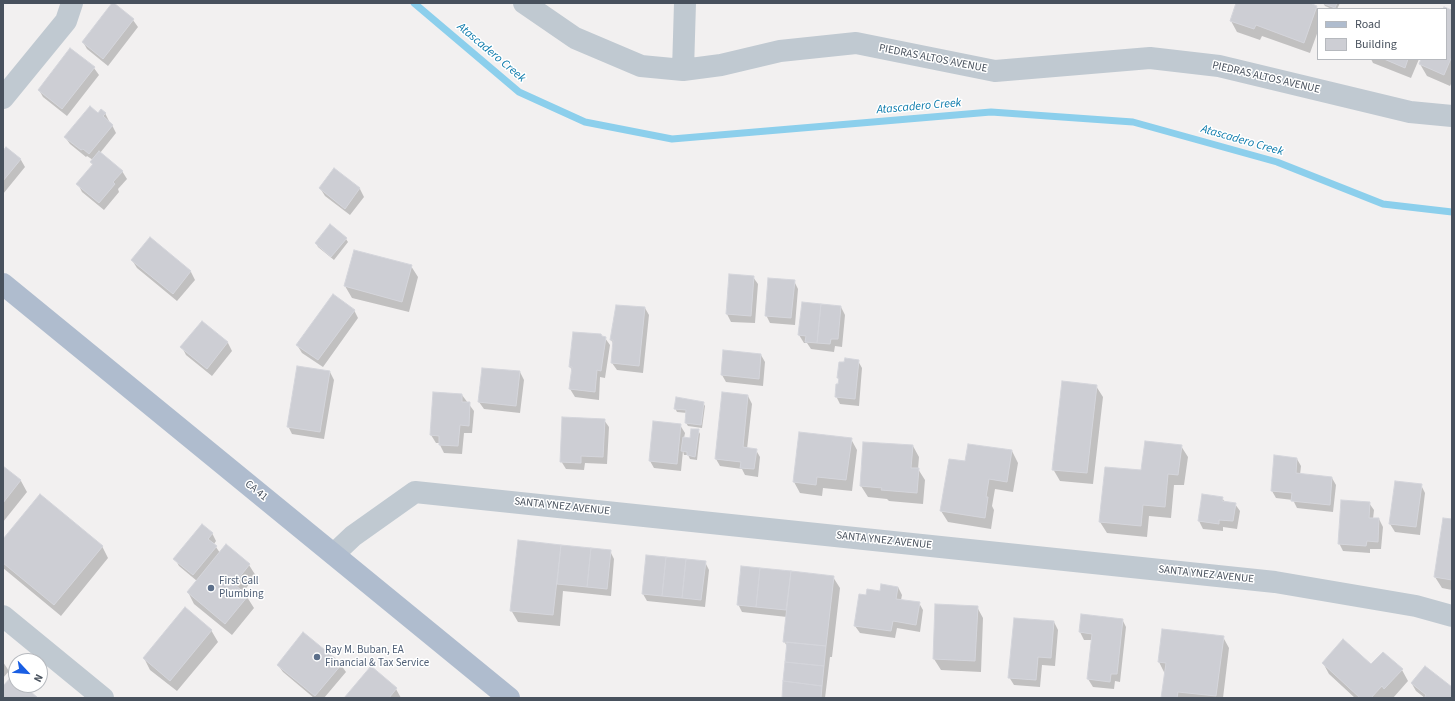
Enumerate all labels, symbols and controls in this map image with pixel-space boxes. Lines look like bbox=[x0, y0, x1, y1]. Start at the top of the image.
legend bbox=[1317, 8, 1447, 60]
text: Road bbox=[1355, 16, 1381, 33]
water label: Atascadero Creek bbox=[454, 20, 528, 86]
text: Building bbox=[1355, 36, 1397, 53]
street label: PIEDRAS ALTOS AVENUE bbox=[878, 42, 988, 76]
street label: PIEDRAS ALTOS AVENUE bbox=[1211, 59, 1321, 97]
water label: Atascadero Creek bbox=[876, 96, 962, 118]
water label: Atascadero Creek bbox=[1199, 122, 1285, 160]
street label: CA 41 bbox=[242, 478, 270, 504]
street label: SANTA YNEZ AVENUE bbox=[513, 495, 611, 519]
street label: SANTA YNEZ AVENUE bbox=[835, 529, 933, 553]
street label: SANTA YNEZ AVENUE bbox=[1157, 563, 1255, 587]
place label: First Call Plumbing bbox=[219, 575, 263, 601]
marker: First Call Plumbing bbox=[206, 583, 216, 593]
place label: Ray M. Buban, EA Financial & Tax Service bbox=[325, 644, 429, 670]
marker: Ray M. Buban, EA Financial & Tax Service bbox=[312, 652, 322, 662]
north arrow bbox=[8, 653, 48, 693]
text: N bbox=[30, 671, 47, 685]

